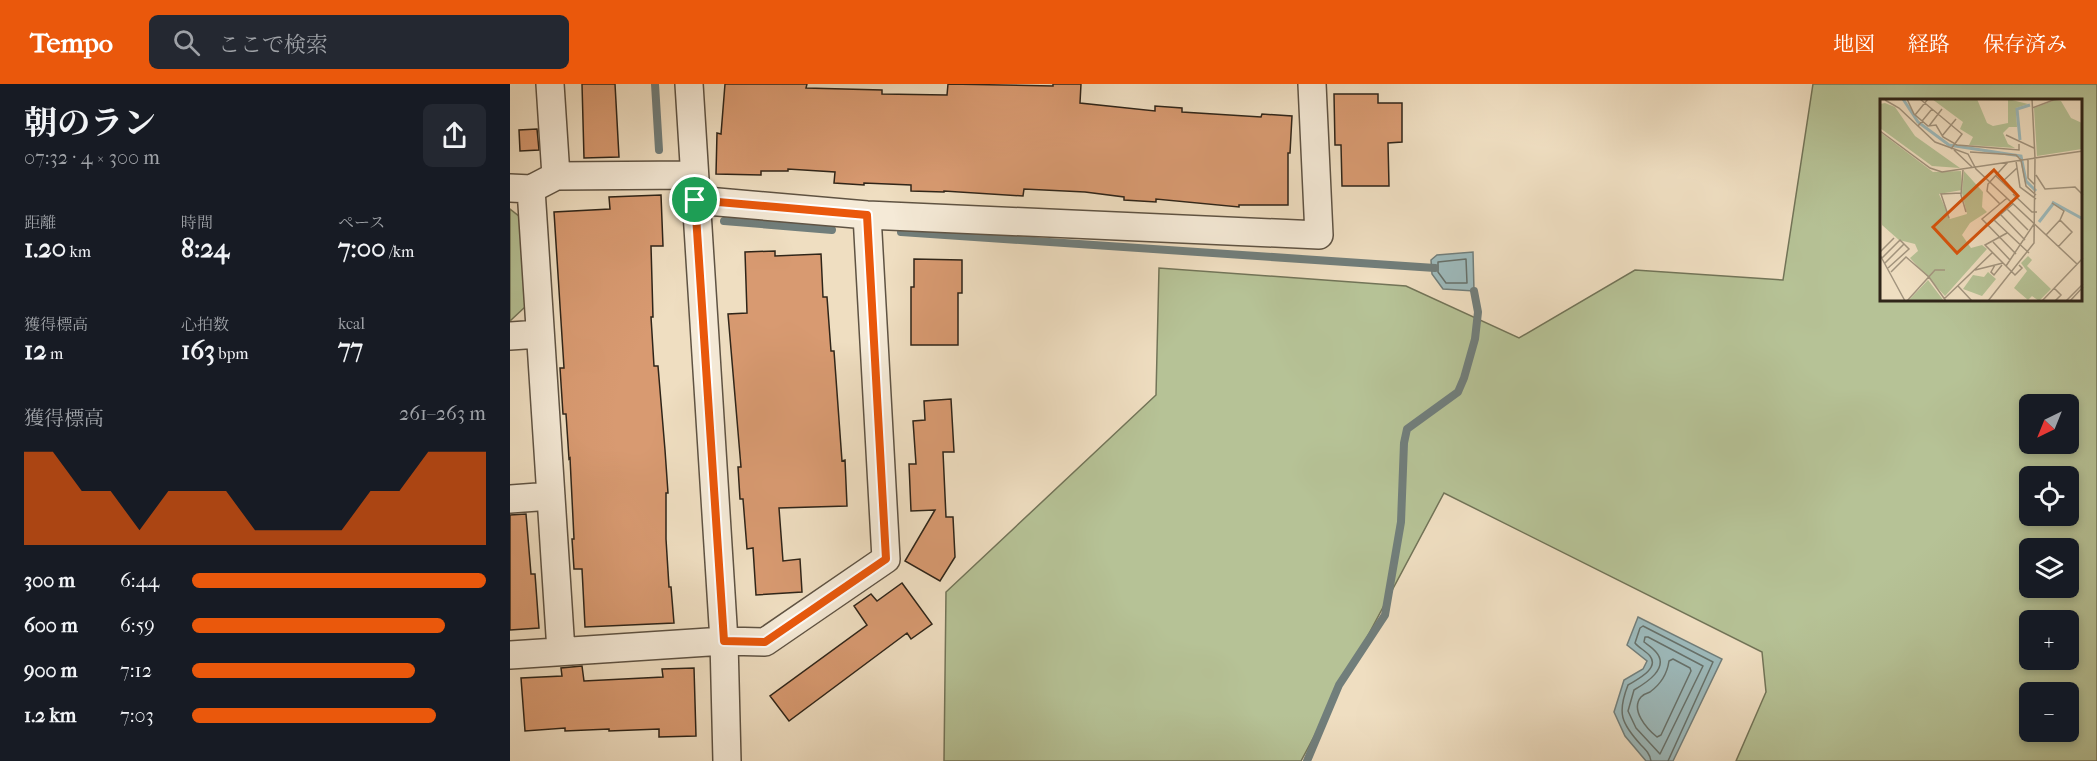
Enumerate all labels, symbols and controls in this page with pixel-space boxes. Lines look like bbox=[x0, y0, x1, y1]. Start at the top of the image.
search box bbox=[149, 15, 569, 69]
text: Tempo bbox=[30, 26, 113, 59]
icon: search bbox=[170, 26, 203, 59]
text: ここで検索 bbox=[218, 32, 328, 58]
text: 地図 bbox=[1833, 32, 1875, 56]
text: 経路 bbox=[1908, 32, 1950, 56]
text: 保存済み bbox=[1983, 32, 2067, 56]
inset map bbox=[1880, 99, 2082, 302]
text: 朝のラン bbox=[24, 104, 156, 143]
button: share bbox=[423, 104, 486, 167]
text: 07:32 · 4 × 300 m bbox=[24, 146, 160, 169]
pin bbox=[669, 174, 720, 225]
icon: arrive bbox=[678, 183, 711, 216]
text: 距離 bbox=[24, 213, 56, 232]
text: 時間 bbox=[181, 213, 213, 232]
text: ペース bbox=[338, 213, 385, 232]
text: 1.20 bbox=[24, 233, 66, 264]
text: 8:24 bbox=[181, 233, 229, 264]
text: 7:00 bbox=[338, 233, 386, 264]
text: km bbox=[66, 242, 91, 261]
text: /km bbox=[386, 242, 414, 261]
text: kcal bbox=[338, 314, 365, 333]
text: 獲得標高 bbox=[24, 315, 88, 334]
text: 心拍数 bbox=[181, 315, 229, 334]
text: 77 bbox=[338, 333, 363, 364]
text: 12 bbox=[24, 335, 47, 366]
text: 163 bbox=[181, 335, 215, 366]
text: m bbox=[47, 344, 63, 363]
text: bpm bbox=[215, 344, 249, 363]
north arrow bbox=[2019, 394, 2079, 454]
map controls bbox=[2019, 394, 2079, 742]
text: 261–263 m bbox=[399, 402, 486, 425]
text: 獲得標高 bbox=[24, 407, 104, 430]
button: locate bbox=[2019, 466, 2079, 526]
button: layers bbox=[2019, 538, 2079, 598]
text: 300 m bbox=[24, 569, 75, 592]
text: 6:44 bbox=[120, 569, 159, 592]
button: + bbox=[2019, 610, 2079, 670]
text: 600 m bbox=[24, 614, 78, 637]
text: 6:59 bbox=[120, 614, 155, 637]
text: 900 m bbox=[24, 659, 77, 682]
text: 7:12 bbox=[120, 659, 152, 682]
button: − bbox=[2019, 682, 2079, 742]
text: 1.2 km bbox=[24, 704, 77, 727]
text: 7:03 bbox=[120, 704, 154, 727]

